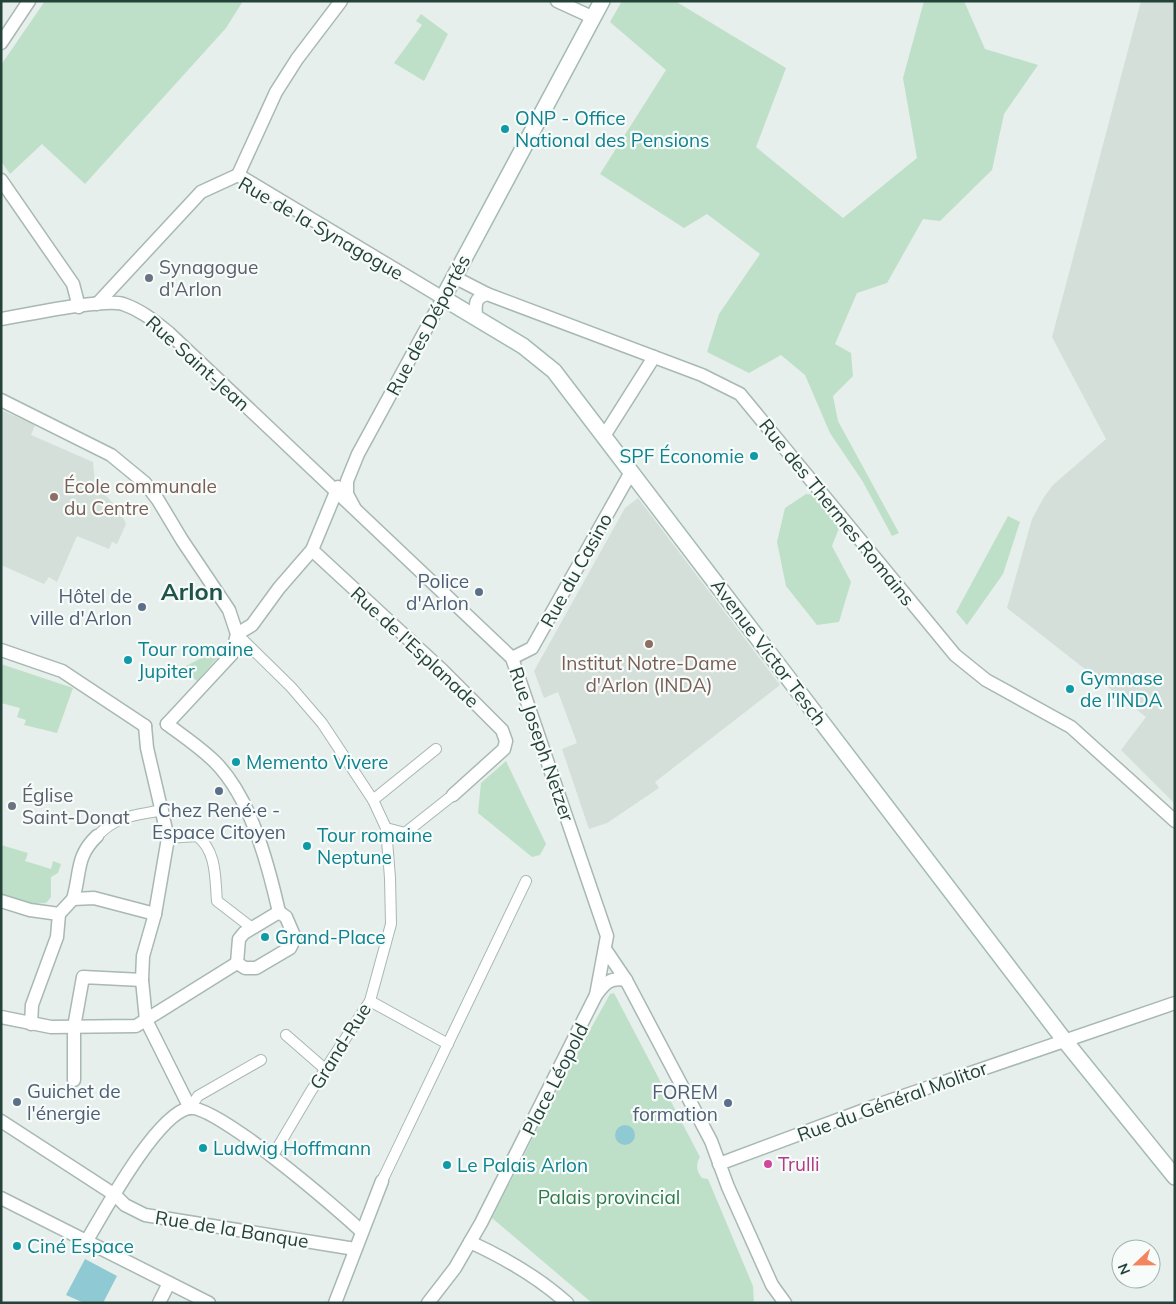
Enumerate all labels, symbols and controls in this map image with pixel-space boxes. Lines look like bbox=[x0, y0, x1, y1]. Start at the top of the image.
place label: ONP - Office National des Pensions bbox=[515, 106, 710, 152]
marker: ONP - Office National des Pensions bbox=[499, 123, 511, 135]
street label: Rue de la Synagogue bbox=[234, 171, 408, 285]
street label: Rue des Déportés bbox=[381, 250, 475, 400]
place label: Synagogue d'Arlon bbox=[159, 255, 258, 301]
marker: Synagogue d'Arlon bbox=[143, 272, 155, 284]
street label: Rue Saint-Jean bbox=[141, 310, 255, 416]
street label: Rue des Thermes Romains bbox=[754, 414, 920, 610]
place label: SPF Économie bbox=[619, 444, 744, 468]
marker: SPF Économie bbox=[748, 450, 760, 462]
place label: École communale du Centre bbox=[64, 474, 217, 520]
marker: École communale du Centre bbox=[48, 491, 60, 503]
street label: Rue du Casino bbox=[535, 509, 617, 631]
place label: Police d'Arlon bbox=[406, 569, 469, 615]
street label: Avenue Victor Tesch bbox=[706, 574, 832, 730]
district label: Arlon bbox=[161, 576, 223, 606]
street label: Rue de l'Esplanade bbox=[346, 581, 484, 713]
place label: Hôtel de ville d'Arlon bbox=[30, 584, 132, 630]
marker: Police d'Arlon bbox=[473, 586, 485, 598]
marker: Hôtel de ville d'Arlon bbox=[136, 601, 148, 613]
place label: Tour romaine Jupiter bbox=[138, 637, 253, 683]
marker: Institut Notre-Dame d'Arlon (INDA) bbox=[643, 638, 655, 650]
place label: Institut Notre-Dame d'Arlon (INDA) bbox=[561, 651, 737, 697]
marker: Tour romaine Jupiter bbox=[122, 654, 134, 666]
street label: Rue Joseph Netzer bbox=[504, 664, 580, 825]
place label: Gymnase de l'INDA bbox=[1080, 666, 1163, 712]
marker: Gymnase de l'INDA bbox=[1064, 683, 1076, 695]
place label: Memento Vivere bbox=[246, 750, 388, 774]
marker: Memento Vivere bbox=[230, 756, 242, 768]
place label: Église Saint-Donat bbox=[22, 783, 130, 829]
marker: Chez René·e - Espace Citoyen bbox=[213, 785, 225, 797]
place label: Chez René·e - Espace Citoyen bbox=[152, 798, 286, 844]
marker: Église Saint-Donat bbox=[6, 800, 18, 812]
place label: Tour romaine Neptune bbox=[317, 823, 432, 869]
marker: Tour romaine Neptune bbox=[301, 840, 313, 852]
place label: Grand-Place bbox=[275, 925, 386, 949]
marker: Grand-Place bbox=[259, 931, 271, 943]
street label: Grand-Rue bbox=[304, 998, 376, 1094]
street label: Place Léopold bbox=[517, 1019, 593, 1139]
street label: Rue du Général Molitor bbox=[794, 1055, 990, 1147]
place label: Guichet de l'énergie bbox=[27, 1079, 121, 1125]
place label: FOREM formation bbox=[633, 1080, 718, 1126]
marker: Guichet de l'énergie bbox=[11, 1096, 23, 1108]
marker: FOREM formation bbox=[722, 1097, 734, 1109]
place label: Ludwig Hoffmann bbox=[213, 1136, 371, 1160]
marker: Ludwig Hoffmann bbox=[197, 1142, 209, 1154]
place label: Trulli bbox=[778, 1152, 819, 1176]
place label: Le Palais Arlon bbox=[457, 1153, 588, 1177]
marker: Trulli bbox=[762, 1158, 774, 1170]
marker: Le Palais Arlon bbox=[441, 1159, 453, 1171]
park label: Palais provincial bbox=[538, 1185, 680, 1209]
street label: Rue de la Banque bbox=[154, 1205, 310, 1253]
place label: Ciné Espace bbox=[27, 1234, 134, 1258]
north arrow bbox=[1111, 1239, 1161, 1289]
marker: Ciné Espace bbox=[11, 1240, 23, 1252]
text: N bbox=[1114, 1261, 1134, 1277]

